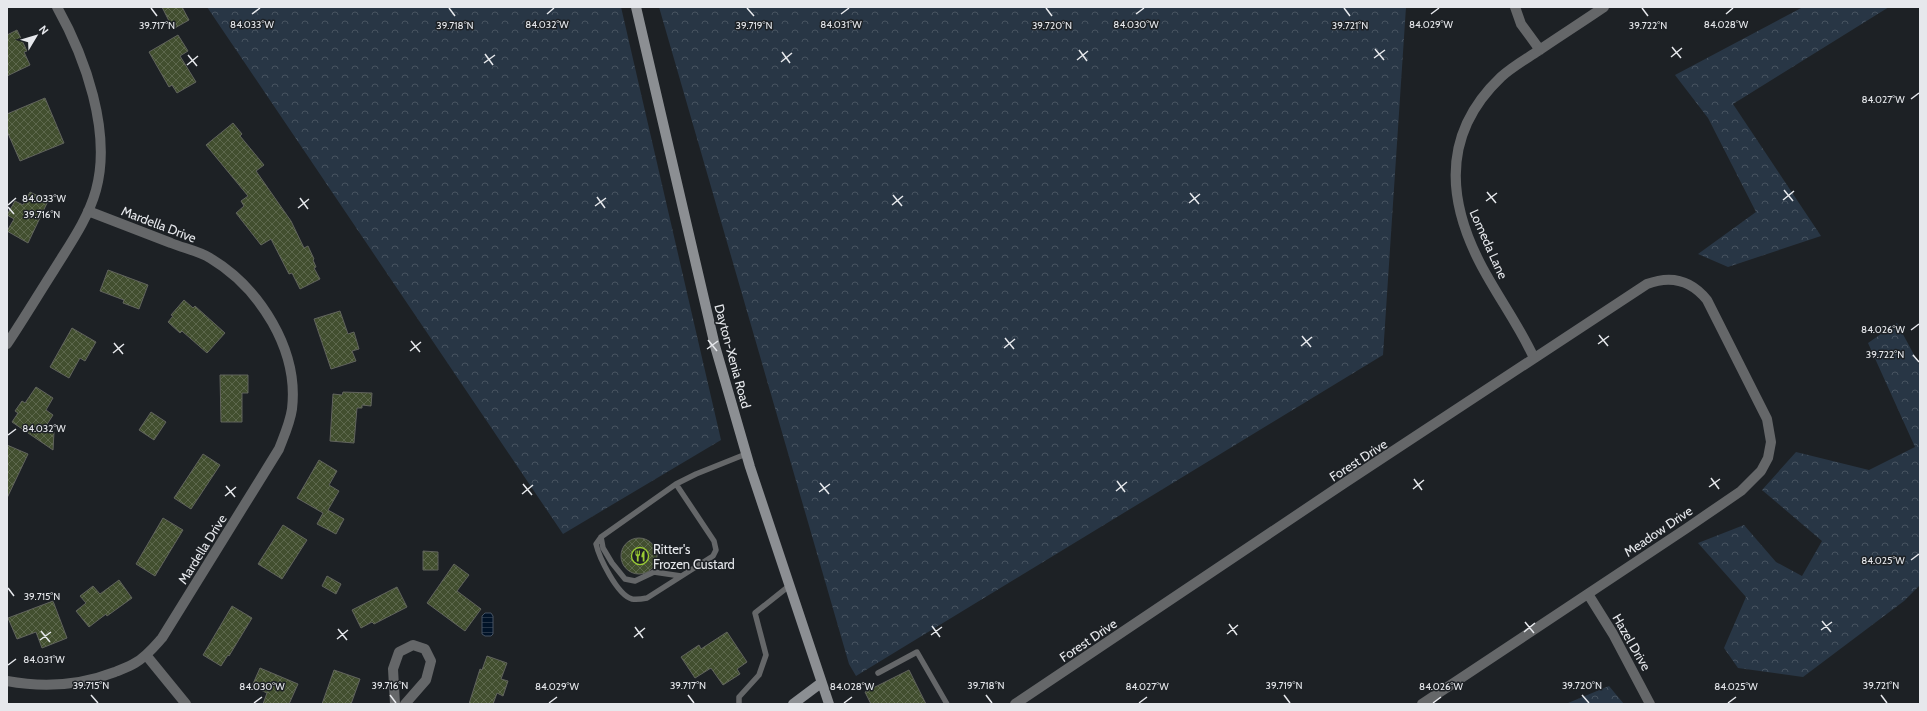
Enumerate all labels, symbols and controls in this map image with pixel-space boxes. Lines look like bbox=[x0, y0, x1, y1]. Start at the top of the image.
north arrow bbox=[16, 16, 56, 56]
text: 84.033°W bbox=[230, 18, 274, 31]
text: 84.032°W bbox=[525, 18, 569, 31]
text: 84.031°W bbox=[820, 18, 862, 31]
text: 84.030°W bbox=[1113, 18, 1159, 31]
text: 84.029°W bbox=[1409, 18, 1453, 31]
text: 84.028°W bbox=[1704, 18, 1749, 31]
text: 39.717°N bbox=[139, 19, 175, 32]
text: 39.718°N bbox=[436, 19, 474, 32]
text: 39.719°N bbox=[736, 19, 772, 32]
text: 39.720°N bbox=[1032, 19, 1072, 32]
text: 39.721°N bbox=[1332, 19, 1368, 32]
text: 39.722°N bbox=[1629, 19, 1667, 32]
text: N bbox=[36, 22, 52, 37]
text: 84.027°W bbox=[1861, 93, 1905, 106]
text: 84.033°W bbox=[22, 192, 66, 205]
street label: Mardella Drive bbox=[119, 202, 199, 246]
street label: Lomeda Lane bbox=[1467, 207, 1512, 282]
text: 39.716°N bbox=[24, 208, 60, 221]
street label: Dayton-Xenia Road bbox=[711, 302, 755, 410]
text: 84.026°W bbox=[1861, 323, 1905, 336]
text: 39.722°N bbox=[1866, 348, 1904, 361]
text: 84.032°W bbox=[22, 422, 66, 435]
street label: Forest Drive bbox=[1326, 435, 1390, 485]
street label: Meadow Drive bbox=[1621, 502, 1696, 560]
street label: Mardella Drive bbox=[174, 511, 230, 587]
place label: Ritter's Frozen Custard bbox=[653, 541, 735, 572]
restaurant icon: Ritter's Frozen Custard bbox=[630, 546, 650, 566]
text: 84.025°W bbox=[1861, 554, 1905, 567]
text: 39.715°N bbox=[24, 590, 60, 603]
street label: Hazel Drive bbox=[1609, 611, 1655, 674]
street label: Forest Drive bbox=[1056, 615, 1120, 665]
text: 84.031°W bbox=[23, 653, 65, 666]
text: 39.715°N bbox=[73, 679, 109, 692]
text: 39.716°N bbox=[372, 679, 408, 692]
text: 39.717°N bbox=[670, 679, 706, 692]
text: 39.718°N bbox=[967, 679, 1005, 692]
text: 39.719°N bbox=[1266, 679, 1302, 692]
text: 39.720°N bbox=[1562, 679, 1602, 692]
text: 39.721°N bbox=[1863, 679, 1899, 692]
text: 84.030°W bbox=[239, 680, 285, 693]
text: 84.029°W bbox=[535, 680, 579, 693]
text: 84.028°W bbox=[830, 680, 875, 693]
text: 84.027°W bbox=[1125, 680, 1169, 693]
text: 84.026°W bbox=[1419, 680, 1463, 693]
text: 84.025°W bbox=[1714, 680, 1758, 693]

